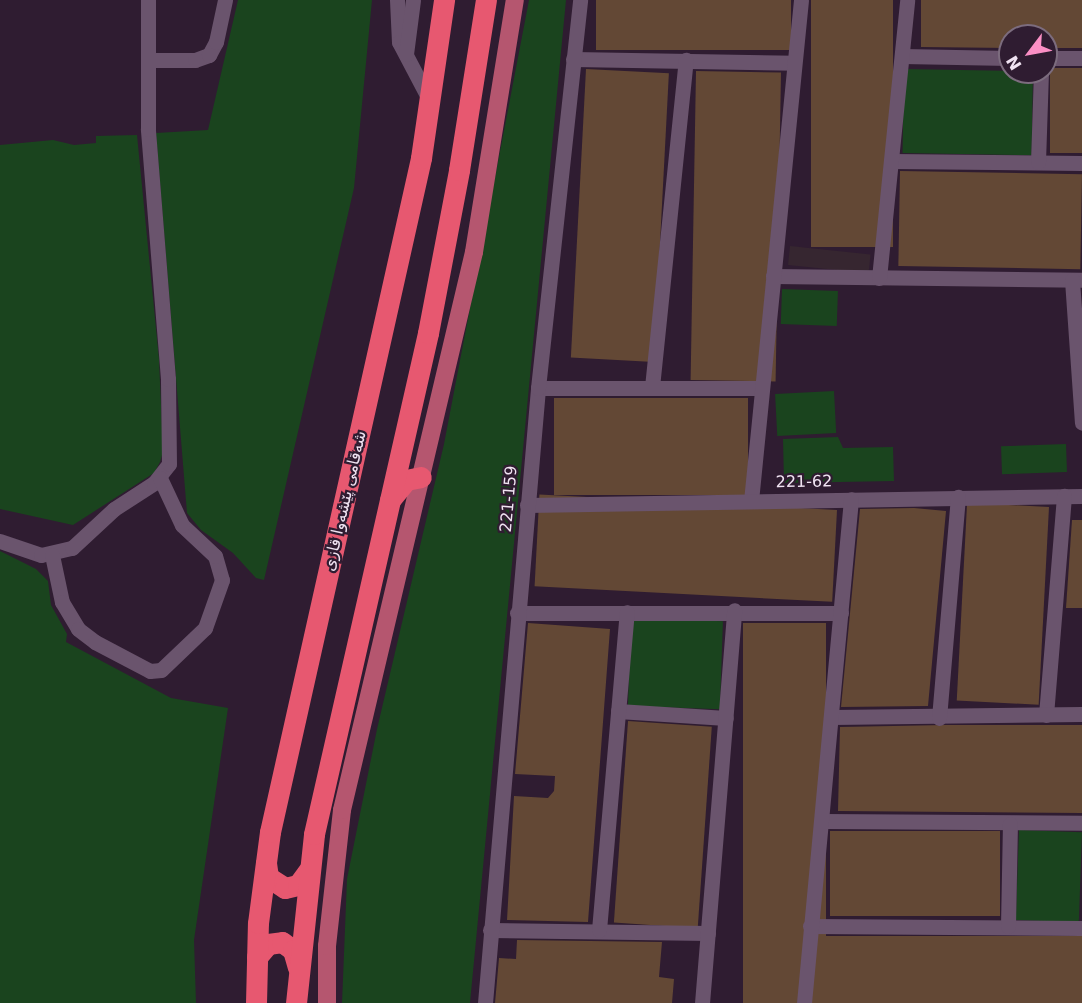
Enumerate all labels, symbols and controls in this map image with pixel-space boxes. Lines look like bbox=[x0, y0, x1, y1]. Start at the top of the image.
north arrow bbox=[998, 24, 1058, 84]
text: N bbox=[1002, 52, 1026, 73]
street label: شەقامی پێشەوا قازی bbox=[319, 429, 371, 573]
street label: 221-159 bbox=[497, 465, 521, 533]
street label: 221-62 bbox=[776, 472, 832, 492]

